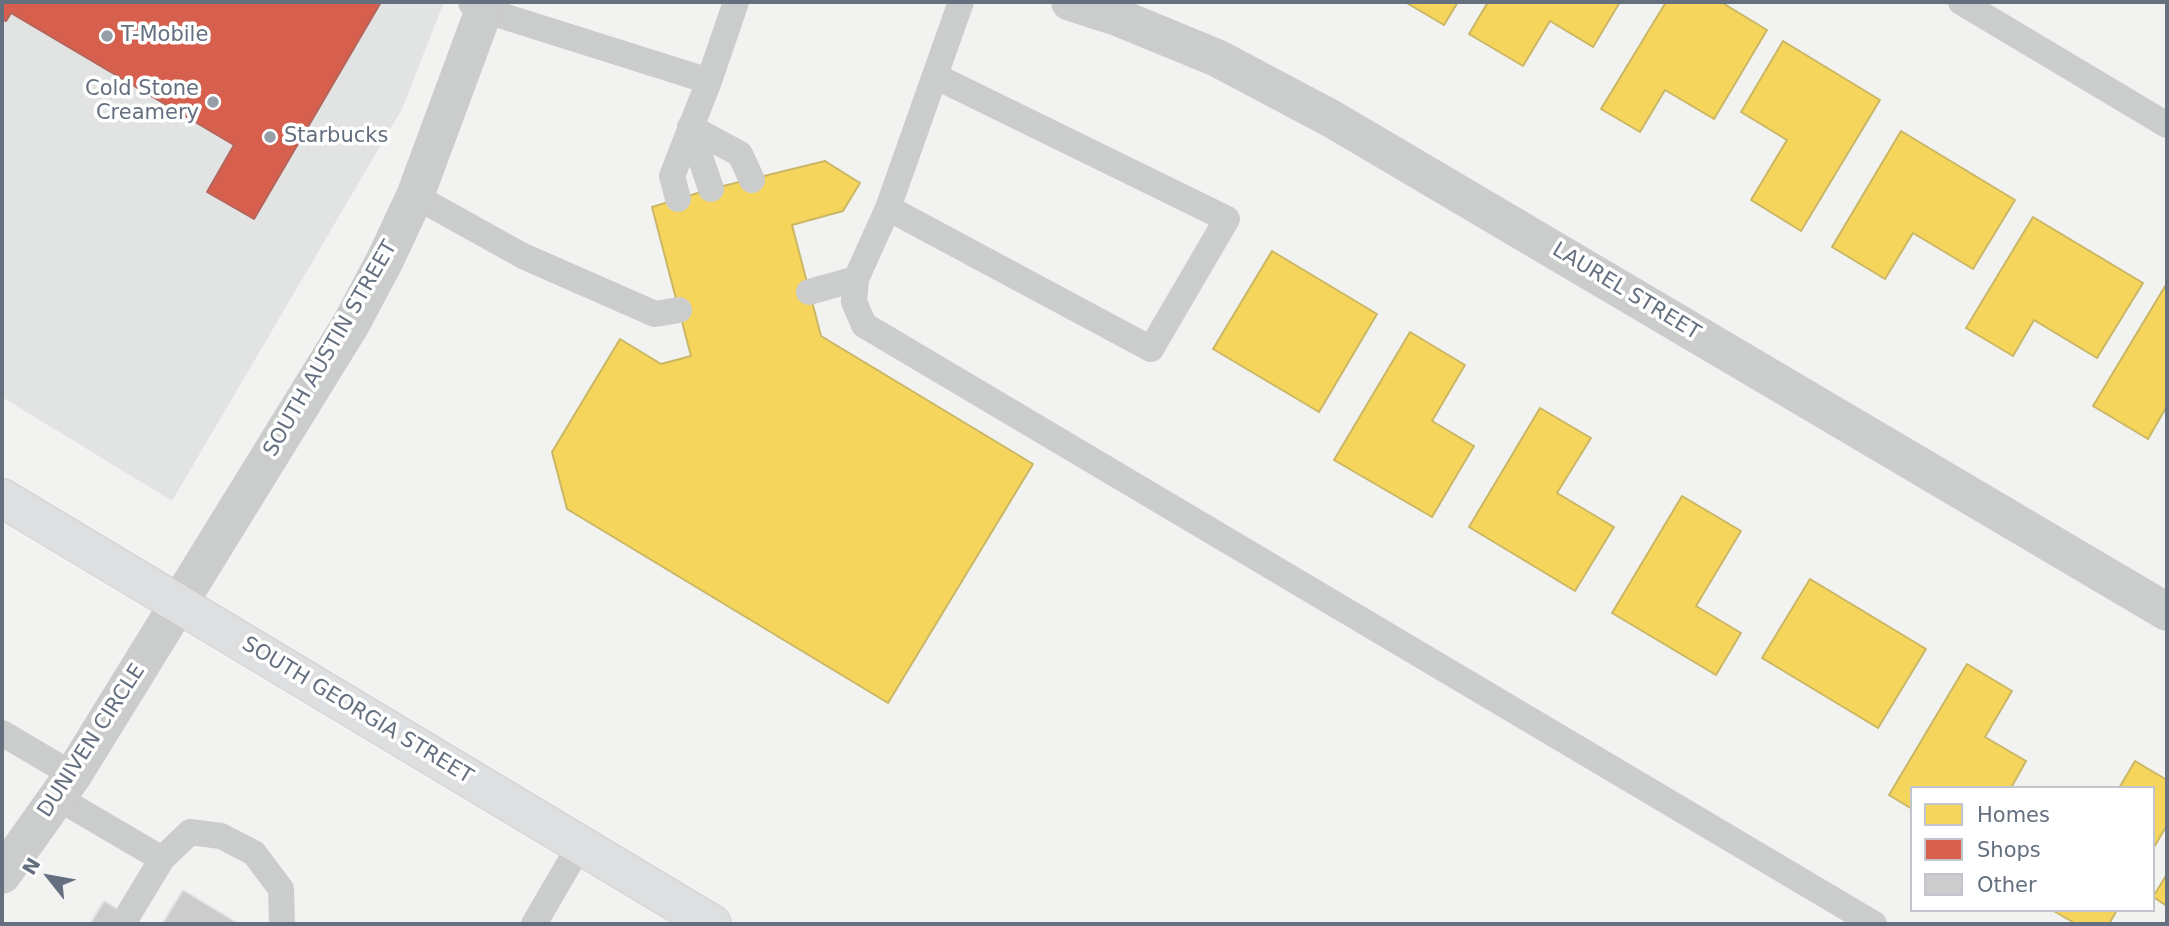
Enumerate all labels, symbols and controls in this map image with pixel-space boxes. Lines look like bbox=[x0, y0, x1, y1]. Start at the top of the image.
place label: T-Mobile bbox=[121, 23, 208, 49]
marker: T-Mobile bbox=[99, 28, 115, 44]
place label: Cold Stone Creamery bbox=[85, 77, 199, 127]
marker: Cold Stone Creamery bbox=[205, 94, 221, 110]
place label: Starbucks bbox=[284, 124, 388, 150]
marker: Starbucks bbox=[262, 129, 278, 145]
street label: SOUTH AUSTIN STREET bbox=[259, 237, 403, 461]
street label: LAUREL STREET bbox=[1547, 238, 1705, 346]
street label: SOUTH GEORGIA STREET bbox=[237, 632, 477, 790]
street label: DUNIVEN CIRCLE bbox=[33, 660, 151, 822]
legend bbox=[1910, 786, 2155, 912]
text: Homes bbox=[1977, 803, 2050, 827]
text: Shops bbox=[1977, 838, 2041, 862]
north arrow bbox=[14, 842, 84, 912]
text: N bbox=[17, 854, 45, 879]
text: Other bbox=[1977, 873, 2037, 897]

